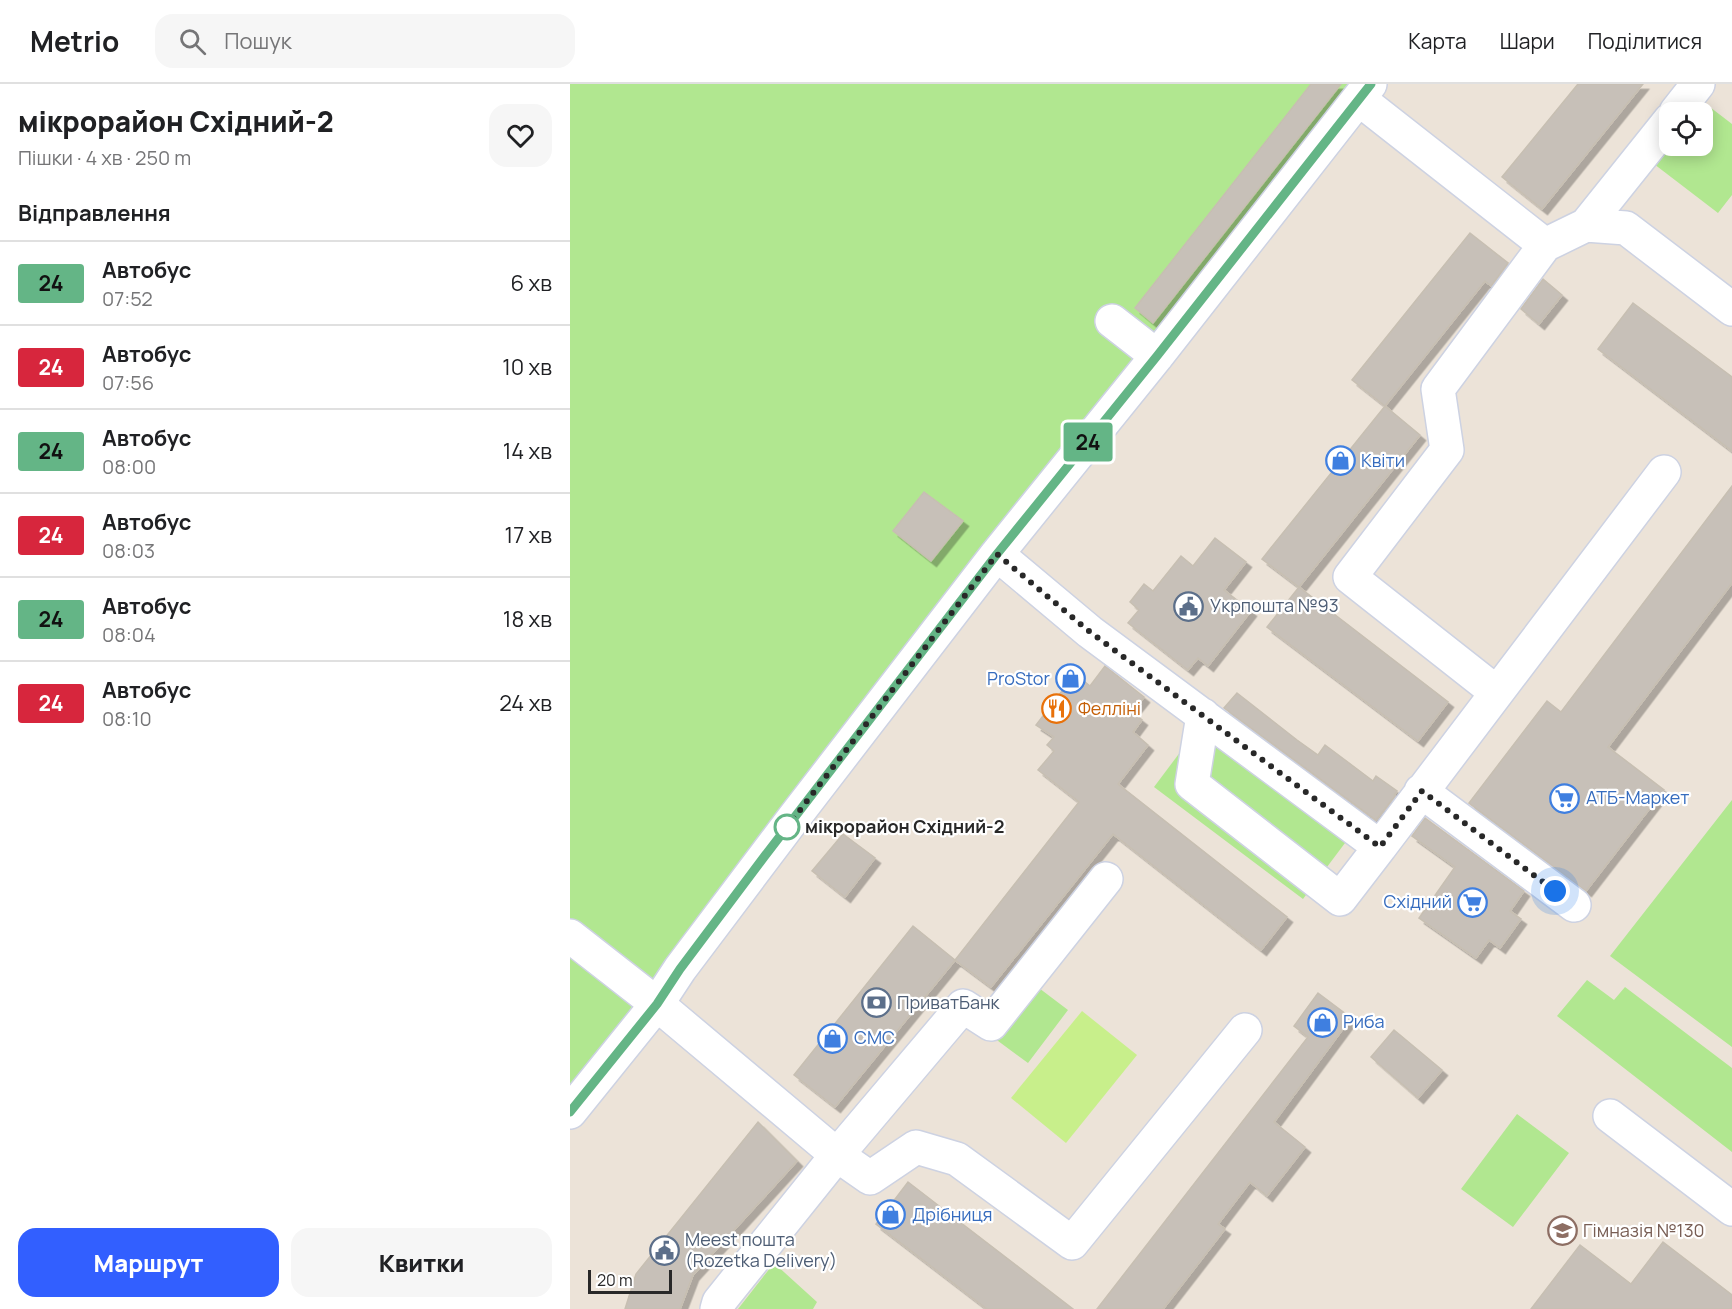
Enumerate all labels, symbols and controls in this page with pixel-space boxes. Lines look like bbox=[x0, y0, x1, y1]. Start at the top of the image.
search box bbox=[155, 14, 575, 68]
text: Metrio bbox=[30, 22, 119, 60]
icon: search bbox=[176, 25, 209, 58]
text: Пошук bbox=[224, 26, 292, 56]
text: Карта bbox=[1408, 27, 1467, 55]
text: Шари bbox=[1500, 27, 1555, 55]
text: Поділитися bbox=[1588, 27, 1702, 55]
text: мікрорайон Східний-2 bbox=[18, 102, 334, 140]
map controls bbox=[1659, 102, 1713, 156]
button: locate bbox=[1659, 102, 1713, 156]
button: heart bbox=[489, 104, 552, 167]
text: Пішки · 4 хв · 250 m bbox=[18, 144, 191, 171]
text: Відправлення bbox=[18, 198, 171, 228]
text: Автобус bbox=[102, 255, 191, 285]
text: 6 хв bbox=[511, 268, 552, 298]
text: 24 bbox=[39, 269, 63, 297]
text: 07:52 bbox=[102, 285, 153, 312]
text: Автобус bbox=[102, 339, 191, 369]
text: 10 хв bbox=[502, 352, 552, 382]
text: 24 bbox=[39, 353, 63, 381]
text: 07:56 bbox=[102, 369, 154, 396]
line badge: 24 bbox=[1061, 422, 1115, 462]
text: Автобус bbox=[102, 423, 191, 453]
text: 24 bbox=[1076, 428, 1100, 456]
text: 14 хв bbox=[503, 436, 552, 466]
text: 24 bbox=[39, 437, 63, 465]
shop icon: Квіти bbox=[1324, 445, 1356, 477]
place label: Квіти bbox=[1361, 448, 1405, 472]
text: 08:00 bbox=[102, 453, 156, 480]
text: Автобус bbox=[102, 507, 191, 537]
text: 17 хв bbox=[505, 520, 552, 550]
text: 24 bbox=[39, 521, 63, 549]
text: 08:03 bbox=[102, 537, 155, 564]
public building icon: Укрпошта №93 bbox=[1173, 590, 1205, 622]
text: Автобус bbox=[102, 591, 191, 621]
place label: Укрпошта №93 bbox=[1210, 593, 1339, 617]
text: 18 хв bbox=[503, 604, 552, 634]
text: 24 bbox=[39, 605, 63, 633]
text: 08:04 bbox=[102, 621, 156, 648]
shop icon: ProStor bbox=[1055, 663, 1087, 695]
place label: ProStor bbox=[987, 666, 1050, 690]
text: Автобус bbox=[102, 675, 191, 705]
text: 24 хв bbox=[499, 688, 552, 718]
text: 24 bbox=[39, 689, 63, 717]
restaurant icon: Фелліні bbox=[1041, 693, 1073, 725]
place label: Фелліні bbox=[1078, 696, 1141, 720]
text: 08:10 bbox=[102, 705, 152, 732]
supermarket icon: АТБ-Маркет bbox=[1549, 782, 1581, 814]
place label: АТБ-Маркет bbox=[1586, 785, 1689, 809]
marker: мікрорайон Східний-2 bbox=[774, 814, 800, 840]
place label: мікрорайон Східний-2 bbox=[805, 814, 1004, 838]
your location bbox=[1540, 876, 1570, 906]
supermarket icon: Східний bbox=[1457, 886, 1489, 918]
place label: Східний bbox=[1384, 889, 1452, 913]
bank icon: ПриватБанк bbox=[860, 987, 892, 1019]
place label: ПриватБанк bbox=[897, 990, 1001, 1014]
shop icon: Риба bbox=[1306, 1006, 1338, 1038]
place label: Риба bbox=[1343, 1009, 1385, 1033]
shop icon: СМС bbox=[817, 1022, 849, 1054]
place label: СМС bbox=[854, 1025, 895, 1049]
shop icon: Дрібниця bbox=[875, 1199, 907, 1231]
place label: Дрібниця bbox=[912, 1202, 993, 1226]
school or university icon: Гімназія №130 bbox=[1546, 1215, 1578, 1247]
place label: Гімназія №130 bbox=[1583, 1218, 1705, 1242]
place label: Meest пошта (Rozetka Delivery) bbox=[685, 1227, 837, 1272]
button: Маршрут bbox=[18, 1228, 279, 1297]
button: Квитки bbox=[291, 1228, 552, 1297]
public building icon: Meest пошта (Rozetka Delivery) bbox=[648, 1234, 680, 1266]
scale bar bbox=[588, 1267, 672, 1294]
text: 20 m bbox=[597, 1269, 633, 1291]

